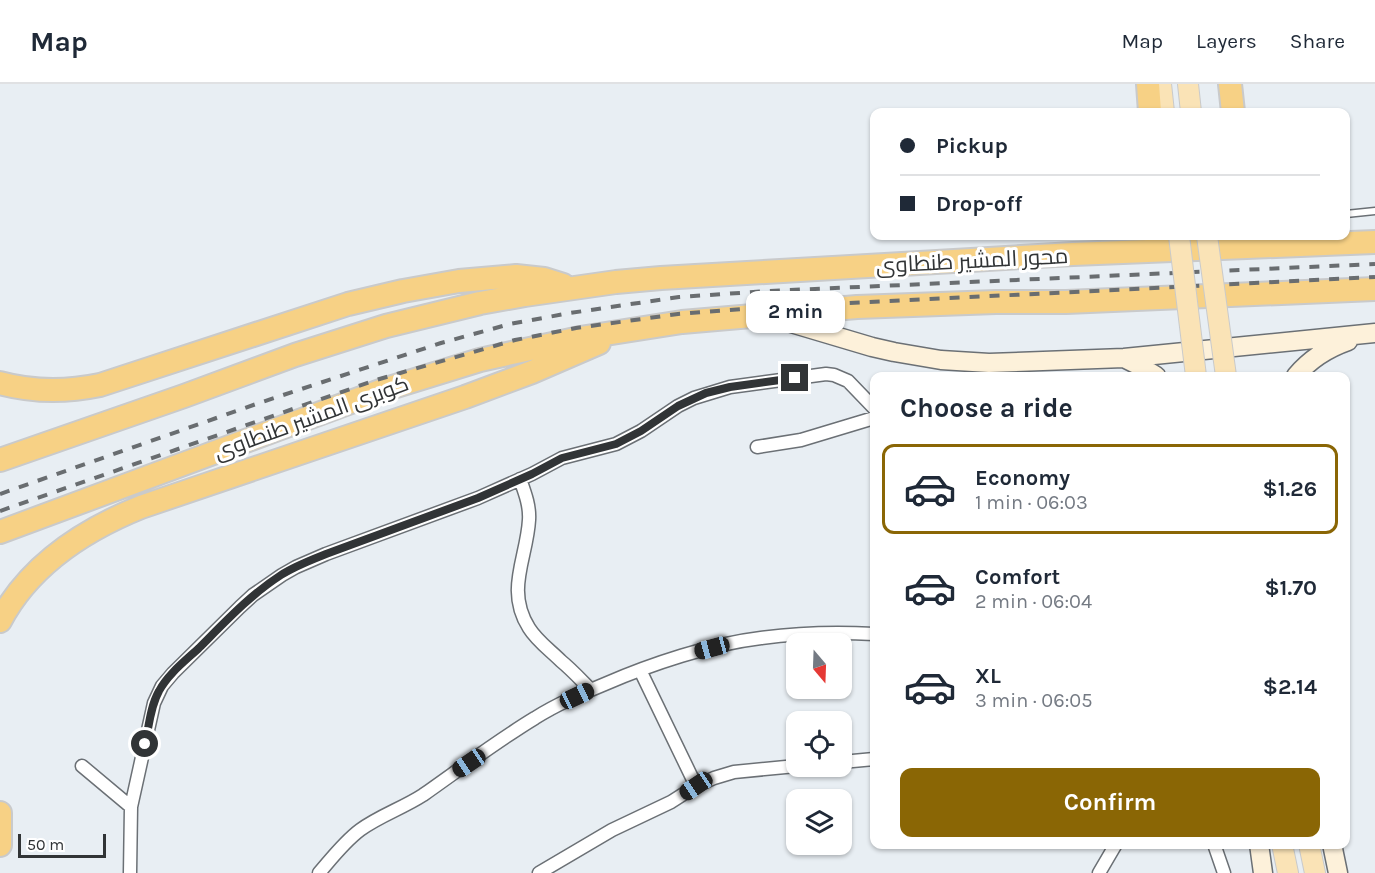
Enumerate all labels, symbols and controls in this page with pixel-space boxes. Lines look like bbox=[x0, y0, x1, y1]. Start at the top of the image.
text: Map bbox=[30, 25, 88, 58]
text: Map bbox=[1121, 29, 1163, 53]
text: Layers bbox=[1196, 29, 1257, 53]
text: Share bbox=[1290, 29, 1345, 53]
text: Pickup bbox=[936, 133, 1008, 159]
text: Drop-off bbox=[936, 191, 1022, 217]
street label: محور المشير طنطاوى bbox=[875, 243, 1069, 279]
callout: 2 min bbox=[746, 291, 844, 333]
text: 2 min bbox=[768, 300, 823, 323]
route end bbox=[781, 364, 808, 391]
street label: كوبرى المشير طنطاوى bbox=[210, 371, 412, 465]
text: Choose a ride bbox=[900, 392, 1073, 424]
icon: car bbox=[903, 462, 957, 516]
text: Economy bbox=[975, 465, 1070, 491]
text: $1.26 bbox=[1263, 476, 1317, 502]
text: 1 min · 06:03 bbox=[975, 491, 1088, 514]
icon: car bbox=[903, 561, 957, 615]
text: Comfort bbox=[975, 564, 1060, 590]
text: $1.70 bbox=[1264, 575, 1317, 601]
text: 2 min · 06:04 bbox=[975, 590, 1092, 613]
north arrow bbox=[786, 633, 852, 699]
map controls bbox=[786, 633, 852, 855]
car bbox=[692, 635, 732, 661]
icon: car bbox=[903, 660, 957, 714]
text: XL bbox=[975, 663, 1001, 689]
text: $2.14 bbox=[1263, 674, 1317, 700]
car bbox=[557, 680, 597, 712]
text: 3 min · 06:05 bbox=[975, 689, 1092, 712]
button: locate bbox=[786, 711, 852, 777]
route start bbox=[131, 730, 158, 757]
car bbox=[449, 745, 489, 781]
car bbox=[676, 768, 716, 804]
button: Confirm bbox=[900, 768, 1320, 837]
button: layers bbox=[786, 789, 852, 855]
scale bar bbox=[18, 831, 106, 858]
text: 50 m bbox=[27, 835, 64, 854]

